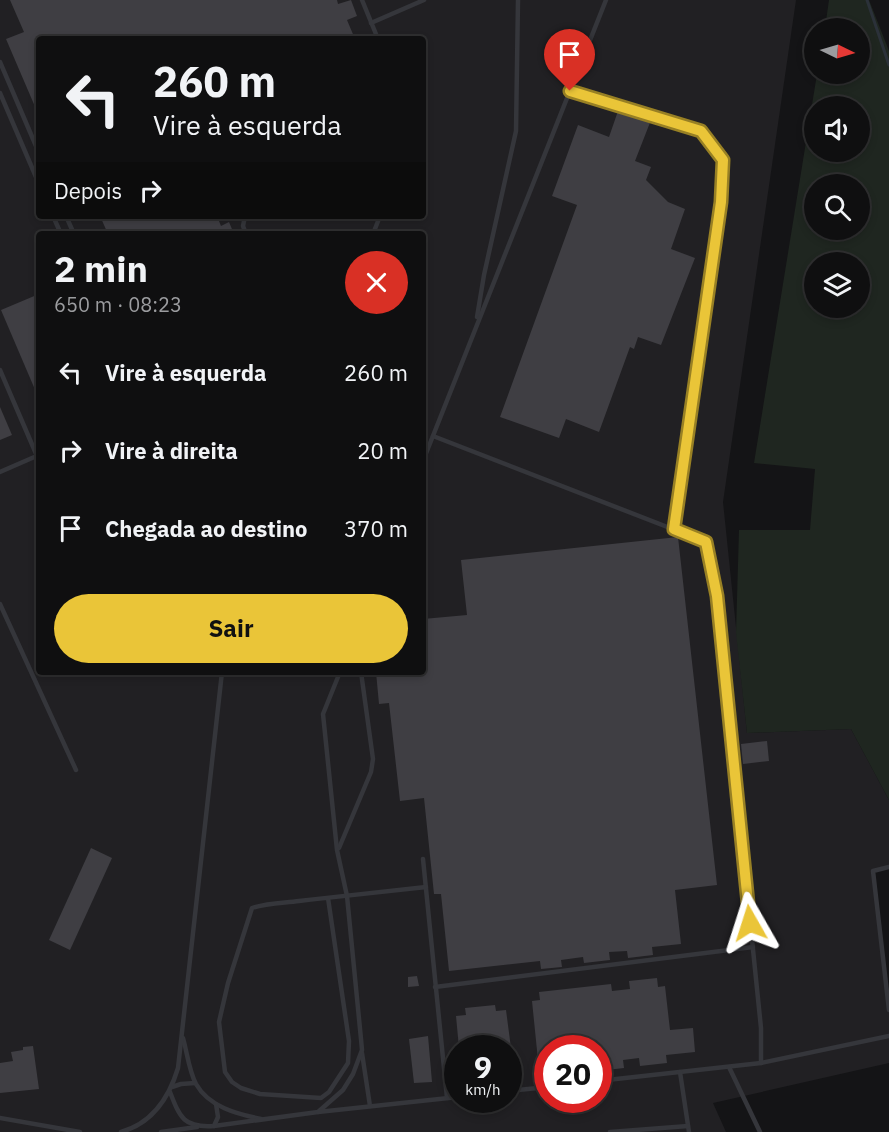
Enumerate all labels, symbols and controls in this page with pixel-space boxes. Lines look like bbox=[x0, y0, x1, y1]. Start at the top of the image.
north arrow bbox=[804, 18, 870, 84]
map controls bbox=[804, 18, 870, 318]
pin bbox=[544, 29, 595, 91]
icon: arrive bbox=[553, 38, 586, 71]
text: 260 m bbox=[153, 54, 276, 109]
icon: left bbox=[54, 60, 132, 138]
button: sound bbox=[804, 96, 870, 162]
text: Vire à esquerda bbox=[153, 107, 342, 142]
icon: right bbox=[134, 174, 167, 207]
button: search bbox=[804, 174, 870, 240]
text: Depois bbox=[54, 176, 122, 205]
text: 2 min bbox=[54, 245, 148, 292]
button: close bbox=[345, 251, 408, 314]
button: layers bbox=[804, 252, 870, 318]
text: 650 m · 08:23 bbox=[54, 291, 182, 318]
icon: left bbox=[54, 356, 87, 389]
text: Vire à esquerda bbox=[105, 358, 267, 387]
text: 260 m bbox=[344, 358, 408, 387]
icon: right bbox=[54, 434, 87, 467]
text: Vire à direita bbox=[105, 436, 238, 465]
text: 20 m bbox=[357, 436, 408, 465]
icon: arrive bbox=[54, 512, 87, 545]
text: Chegada ao destino bbox=[105, 514, 308, 543]
text: 370 m bbox=[344, 514, 408, 543]
button: Sair bbox=[54, 594, 408, 663]
position arrow bbox=[718, 891, 782, 955]
speed limit sign: 20 bbox=[534, 1035, 612, 1113]
text: 9 bbox=[474, 1047, 492, 1086]
text: km/h bbox=[465, 1080, 501, 1099]

